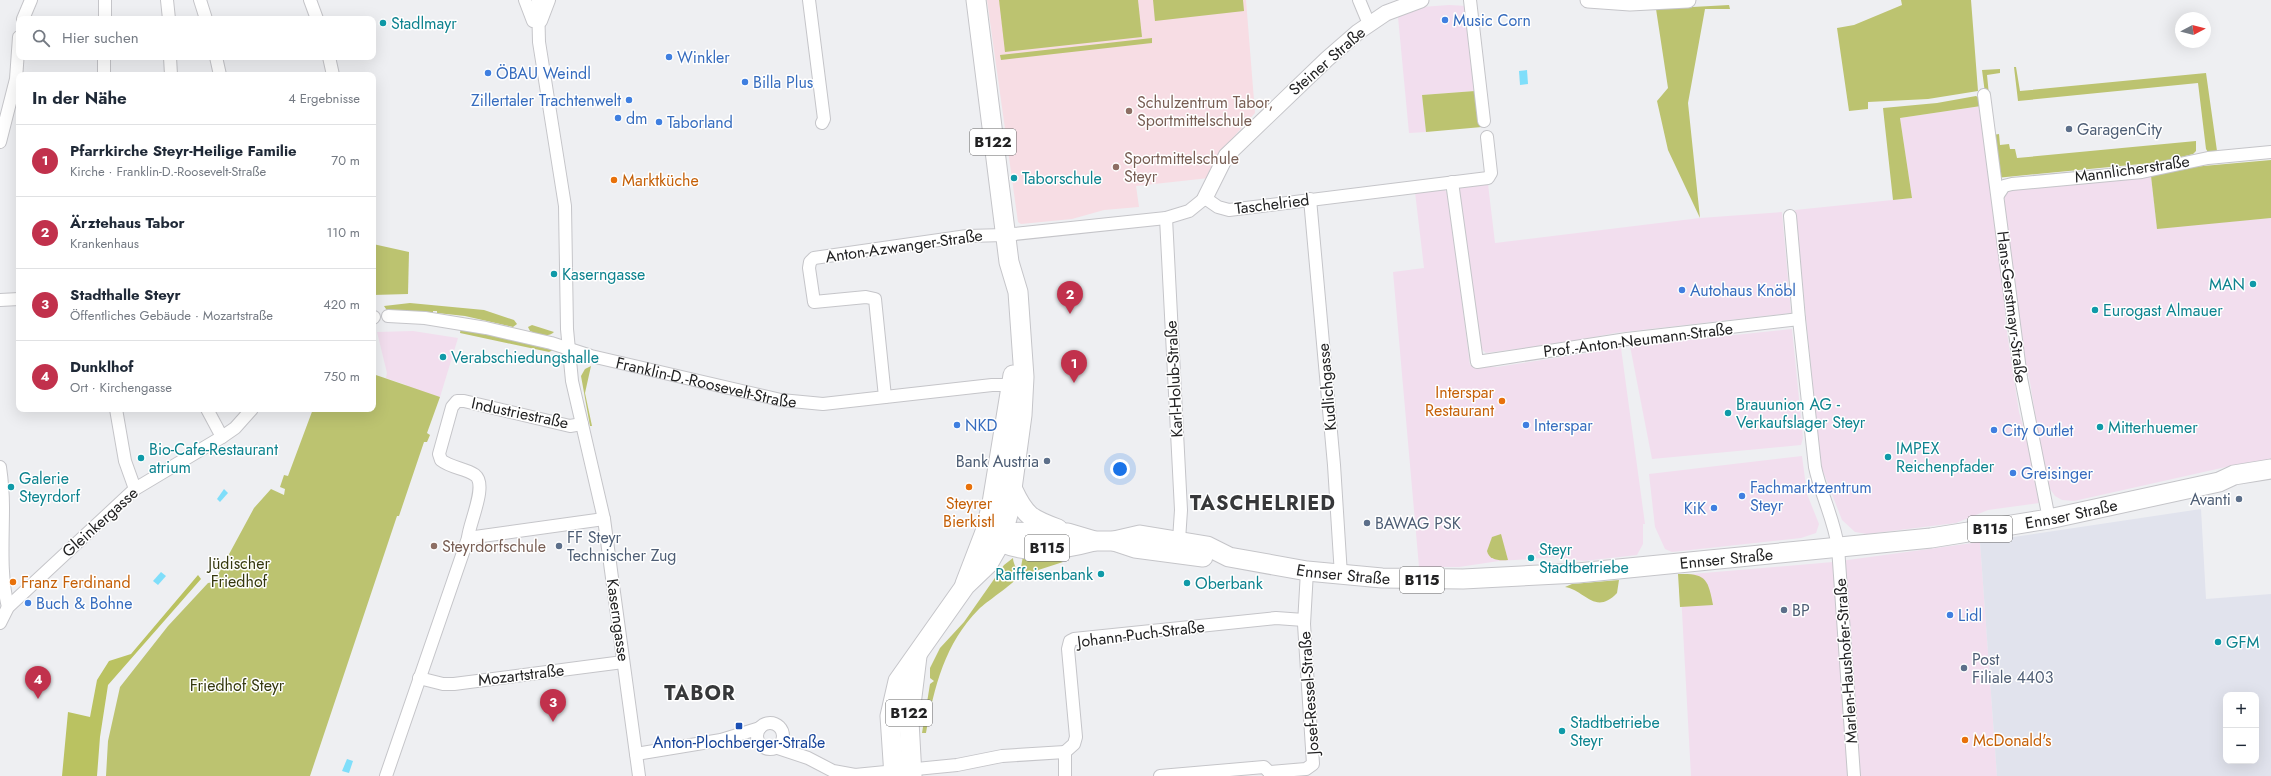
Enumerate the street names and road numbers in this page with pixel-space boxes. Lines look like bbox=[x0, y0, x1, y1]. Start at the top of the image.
street label: Steiner Straße bbox=[1284, 21, 1370, 101]
road number: B122 bbox=[970, 129, 1016, 155]
street label: Mannlicherstraße bbox=[2073, 150, 2191, 188]
street label: Taschelried bbox=[1233, 188, 1311, 220]
street label: Anton-Azwanger-Straße bbox=[824, 224, 984, 268]
street label: Hans-Gerstmayr-Straße bbox=[1991, 230, 2033, 384]
street label: Prof.-Anton-Neumann-Straße bbox=[1542, 317, 1734, 363]
street label: Karl-Holub-Straße bbox=[1159, 320, 1189, 438]
street label: Kudlichgasse bbox=[1312, 342, 1342, 432]
street label: Franklin-D.-Roosevelt-Straße bbox=[614, 351, 798, 413]
street label: Industriestraße bbox=[469, 391, 571, 435]
street label: Gleinkergasse bbox=[57, 482, 143, 562]
street label: Ennser Straße bbox=[2023, 493, 2119, 534]
road number: B115 bbox=[1968, 516, 2012, 542]
road number: B115 bbox=[1025, 535, 1069, 561]
street label: Ennser Straße bbox=[1678, 542, 1774, 574]
street label: Ennser Straße bbox=[1295, 558, 1390, 590]
road number: B115 bbox=[1400, 567, 1444, 593]
street label: Kaserngasse bbox=[601, 577, 635, 663]
street label: Marlen-Haushofer-Straße bbox=[1829, 578, 1863, 744]
street label: Johann-Puch-Straße bbox=[1074, 615, 1206, 653]
street label: Josef-Ressel-Straße bbox=[1293, 631, 1325, 757]
street label: Mozartstraße bbox=[477, 658, 565, 692]
road number: B122 bbox=[886, 700, 932, 726]

